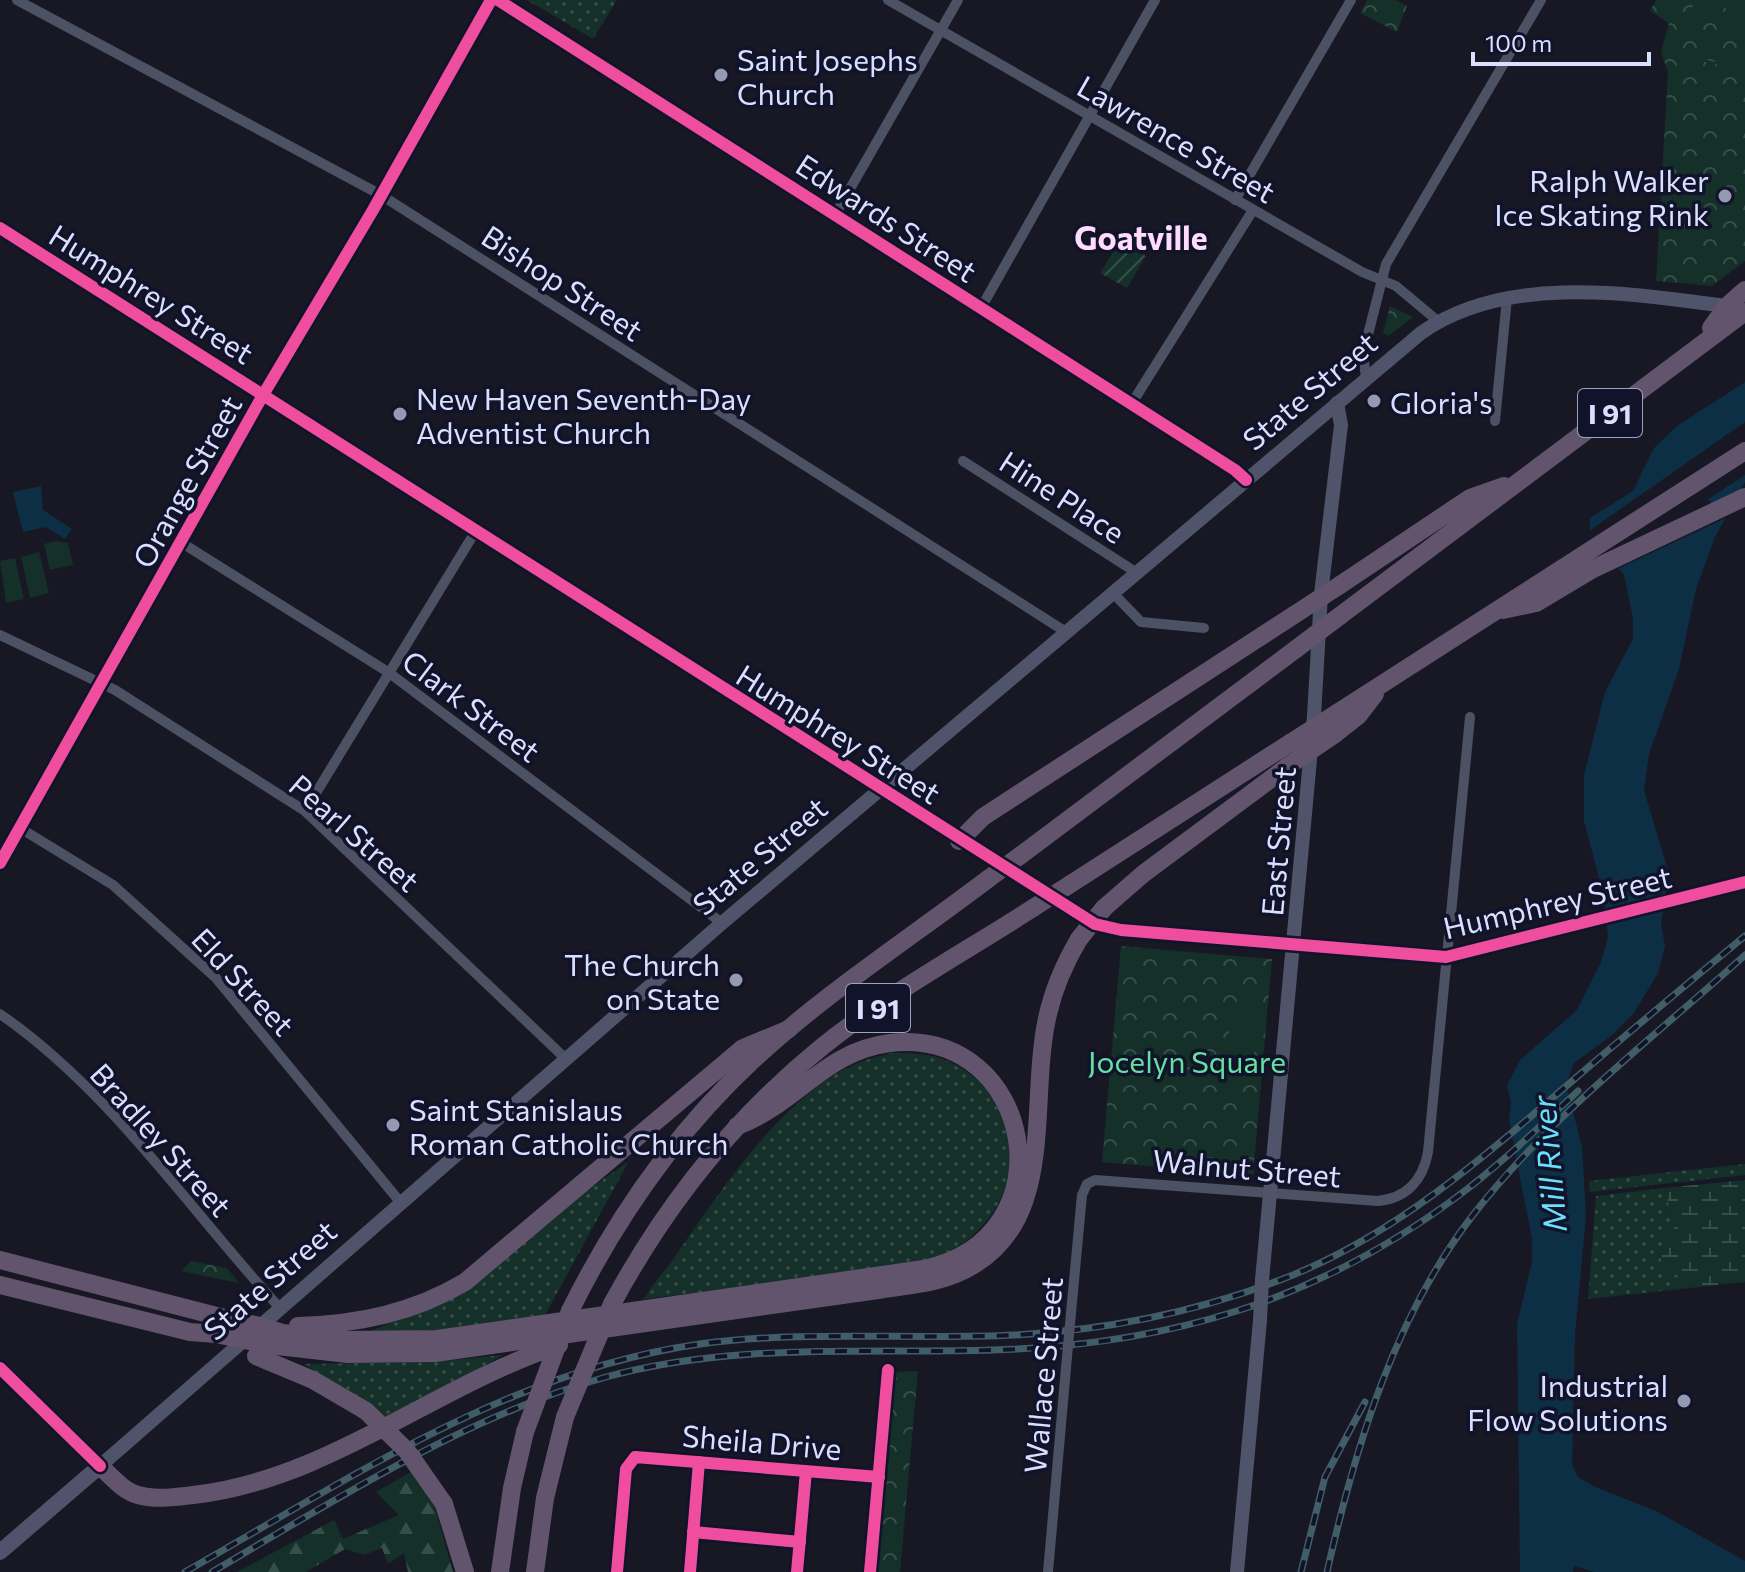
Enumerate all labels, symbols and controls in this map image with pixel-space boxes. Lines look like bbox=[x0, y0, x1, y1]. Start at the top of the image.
scale bar bbox=[1473, 16, 1649, 66]
text: 100 m bbox=[1485, 28, 1552, 57]
place label: Saint Josephs Church bbox=[737, 40, 918, 111]
marker: Saint Josephs Church bbox=[712, 66, 730, 84]
street label: Lawrence Street bbox=[1072, 66, 1282, 210]
street label: Edwards Street bbox=[790, 145, 984, 289]
place label: Ralph Walker Ice Skating Rink bbox=[1494, 161, 1709, 232]
marker: Ralph Walker Ice Skating Rink bbox=[1716, 187, 1734, 205]
street label: Humphrey Street bbox=[43, 215, 261, 371]
street label: Bishop Street bbox=[476, 216, 650, 348]
district label: Goatville bbox=[1074, 217, 1208, 257]
street label: State Street bbox=[1234, 323, 1384, 457]
place label: New Haven Seventh-Day Adventist Church bbox=[416, 379, 751, 450]
place label: Gloria's bbox=[1390, 383, 1493, 420]
street label: Orange Street bbox=[123, 388, 249, 574]
road number: I 91 bbox=[1578, 389, 1642, 437]
marker: Gloria's bbox=[1365, 392, 1383, 410]
marker: New Haven Seventh-Day Adventist Church bbox=[391, 405, 409, 423]
street label: Hine Place bbox=[993, 442, 1133, 550]
street label: Clark Street bbox=[396, 641, 548, 769]
street label: Humphrey Street bbox=[730, 655, 948, 811]
street label: East Street bbox=[1252, 765, 1302, 917]
street label: Pearl Street bbox=[282, 766, 428, 898]
street label: State Street bbox=[684, 788, 834, 922]
street label: Humphrey Street bbox=[1439, 857, 1675, 945]
street label: Eld Street bbox=[185, 920, 303, 1042]
place label: The Church on State bbox=[564, 945, 720, 1016]
marker: The Church on State bbox=[727, 971, 745, 989]
road number: I 91 bbox=[846, 984, 910, 1032]
park label: Jocelyn Square bbox=[1088, 1042, 1286, 1079]
street label: Bradley Street bbox=[84, 1055, 240, 1223]
place label: Saint Stanislaus Roman Catholic Church bbox=[409, 1090, 728, 1161]
water label: Mill River bbox=[1522, 1093, 1574, 1234]
marker: Saint Stanislaus Roman Catholic Church bbox=[384, 1116, 402, 1134]
street label: Walnut Street bbox=[1151, 1140, 1343, 1194]
street label: State Street bbox=[195, 1211, 343, 1347]
street label: Wallace Street bbox=[1015, 1275, 1069, 1475]
place label: Industrial Flow Solutions bbox=[1467, 1366, 1668, 1437]
marker: Industrial Flow Solutions bbox=[1675, 1392, 1693, 1410]
street label: Sheila Drive bbox=[681, 1416, 843, 1466]

